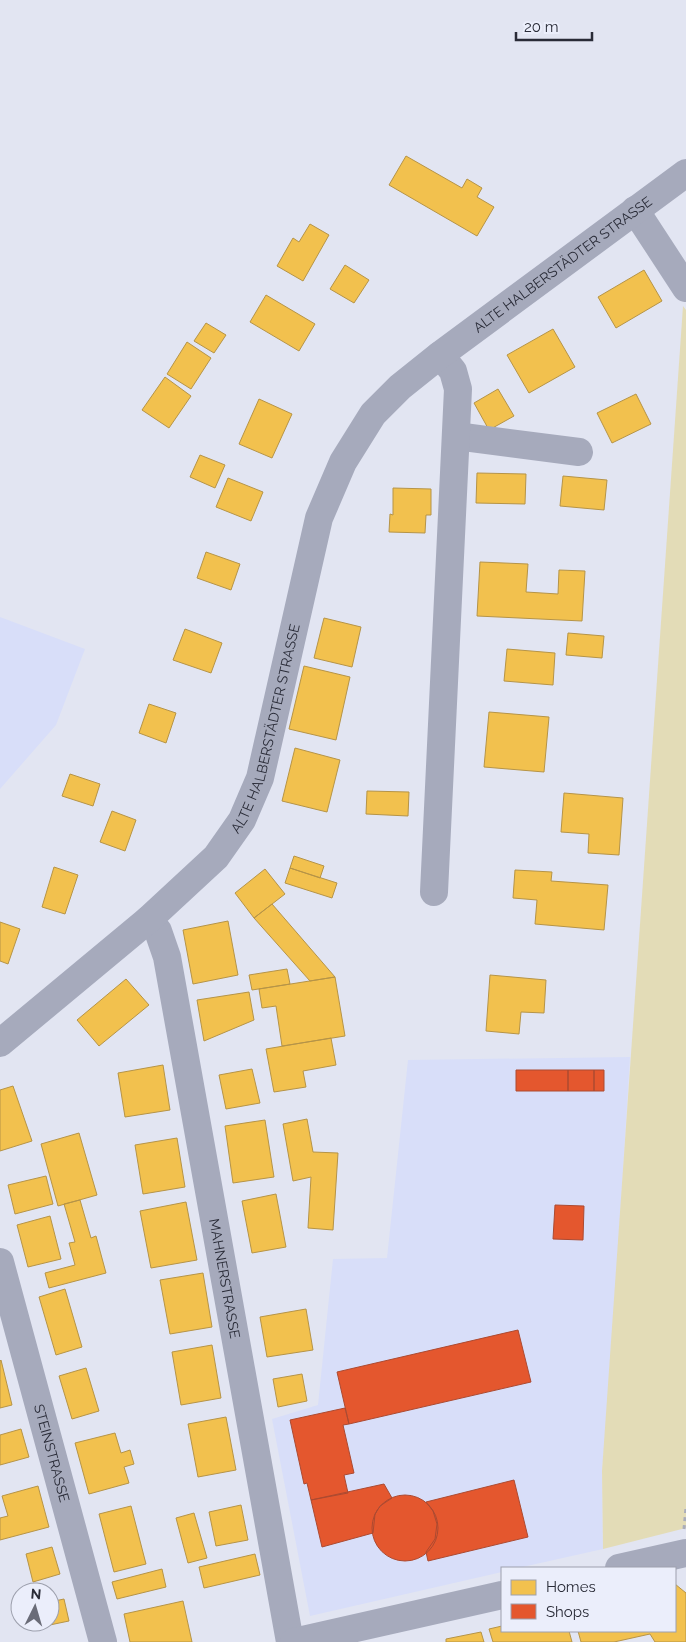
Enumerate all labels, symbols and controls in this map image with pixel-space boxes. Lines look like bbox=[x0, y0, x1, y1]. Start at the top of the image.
scale bar bbox=[516, 10, 592, 42]
text: 20 m bbox=[524, 18, 559, 36]
street label: ALTE HALBERSTÄDTER STRASSE bbox=[470, 193, 655, 336]
street label: ALTE HALBERSTÄDTER STRASSE bbox=[227, 622, 303, 836]
street label: MAHNERSTRASSE bbox=[206, 1217, 243, 1340]
street label: STEINSTRASSE bbox=[31, 1402, 73, 1504]
legend bbox=[501, 1567, 676, 1632]
text: Homes bbox=[546, 1578, 596, 1596]
north arrow bbox=[10, 1582, 60, 1632]
text: N bbox=[30, 1586, 42, 1602]
text: Shops bbox=[546, 1603, 589, 1621]

